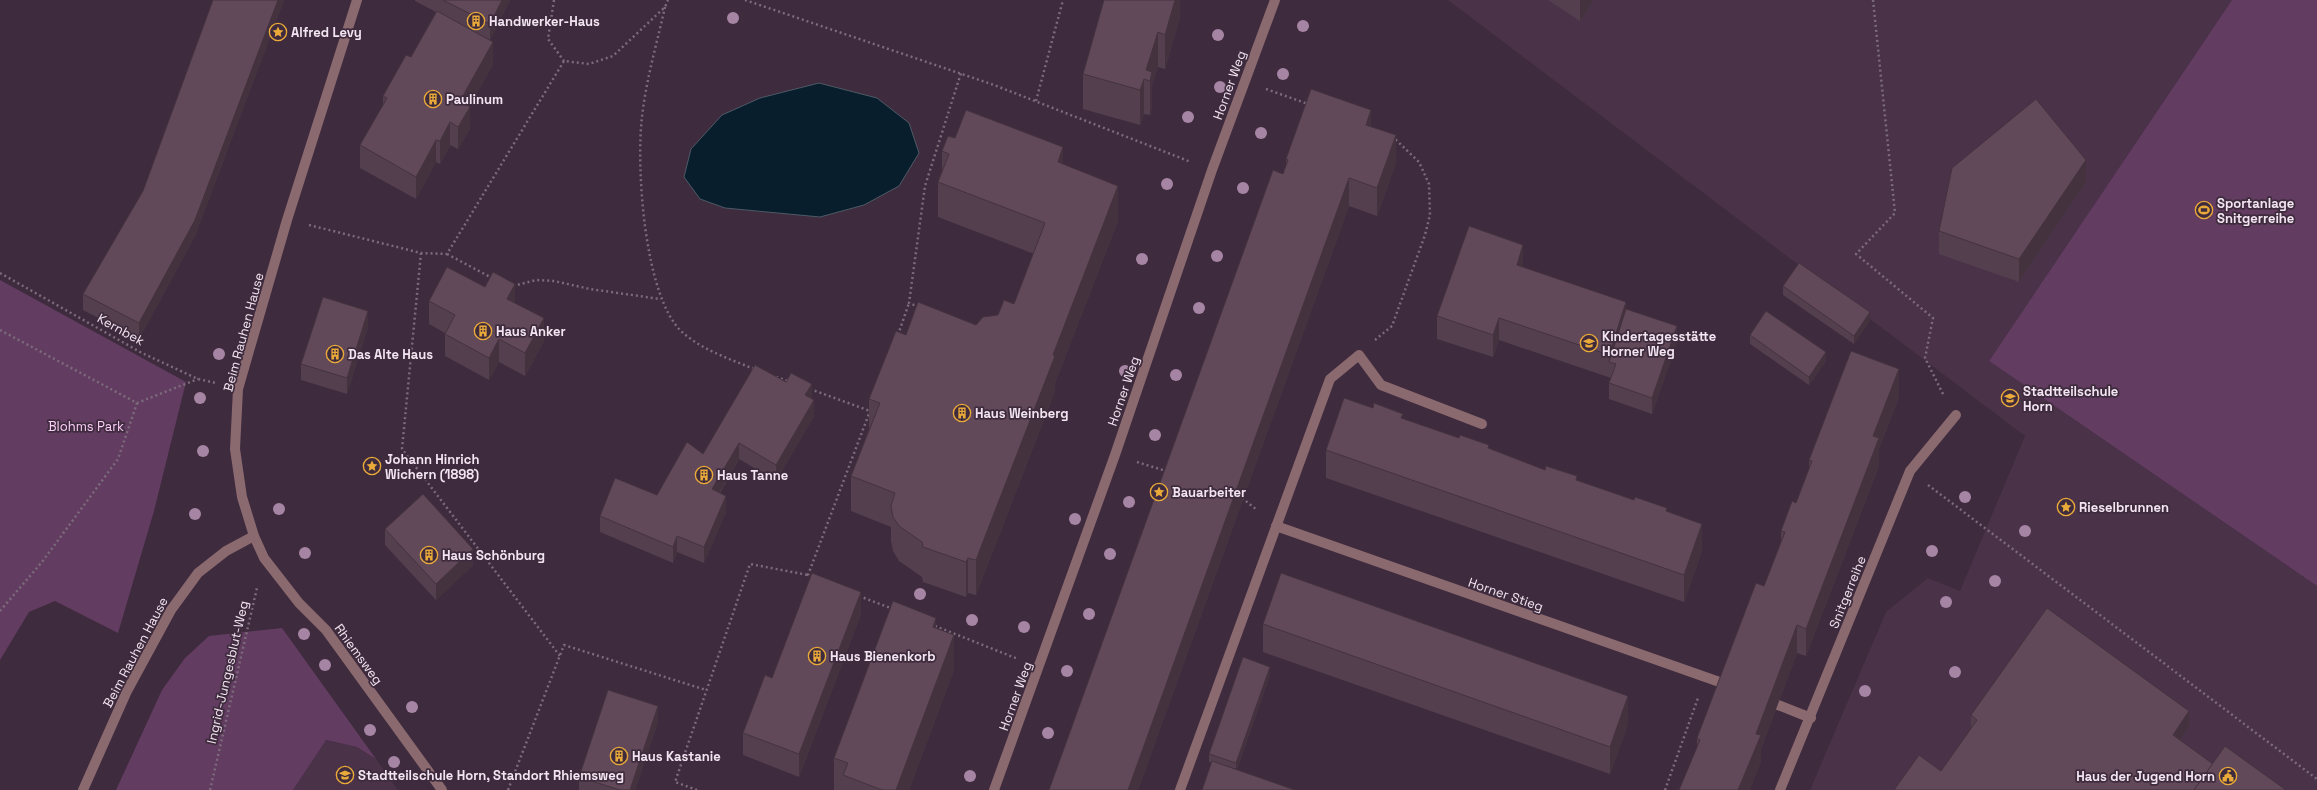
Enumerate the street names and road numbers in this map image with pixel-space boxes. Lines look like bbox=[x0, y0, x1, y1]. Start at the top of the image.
street label: Horner Weg bbox=[1209, 48, 1250, 122]
street label: Beim Rauhen Hause bbox=[219, 271, 268, 394]
street label: Kernbek bbox=[94, 310, 147, 349]
street label: Horner Weg bbox=[1104, 354, 1143, 428]
street label: Snitgerreihe bbox=[1825, 553, 1870, 631]
street label: Horner Stieg bbox=[1466, 574, 1546, 615]
street label: Beim Rauhen Hause bbox=[99, 594, 172, 710]
street label: Ingrid-Jungesblut-Weg bbox=[203, 599, 252, 745]
street label: Rhiemsweg bbox=[331, 620, 386, 688]
street label: Horner Weg bbox=[995, 659, 1036, 733]

